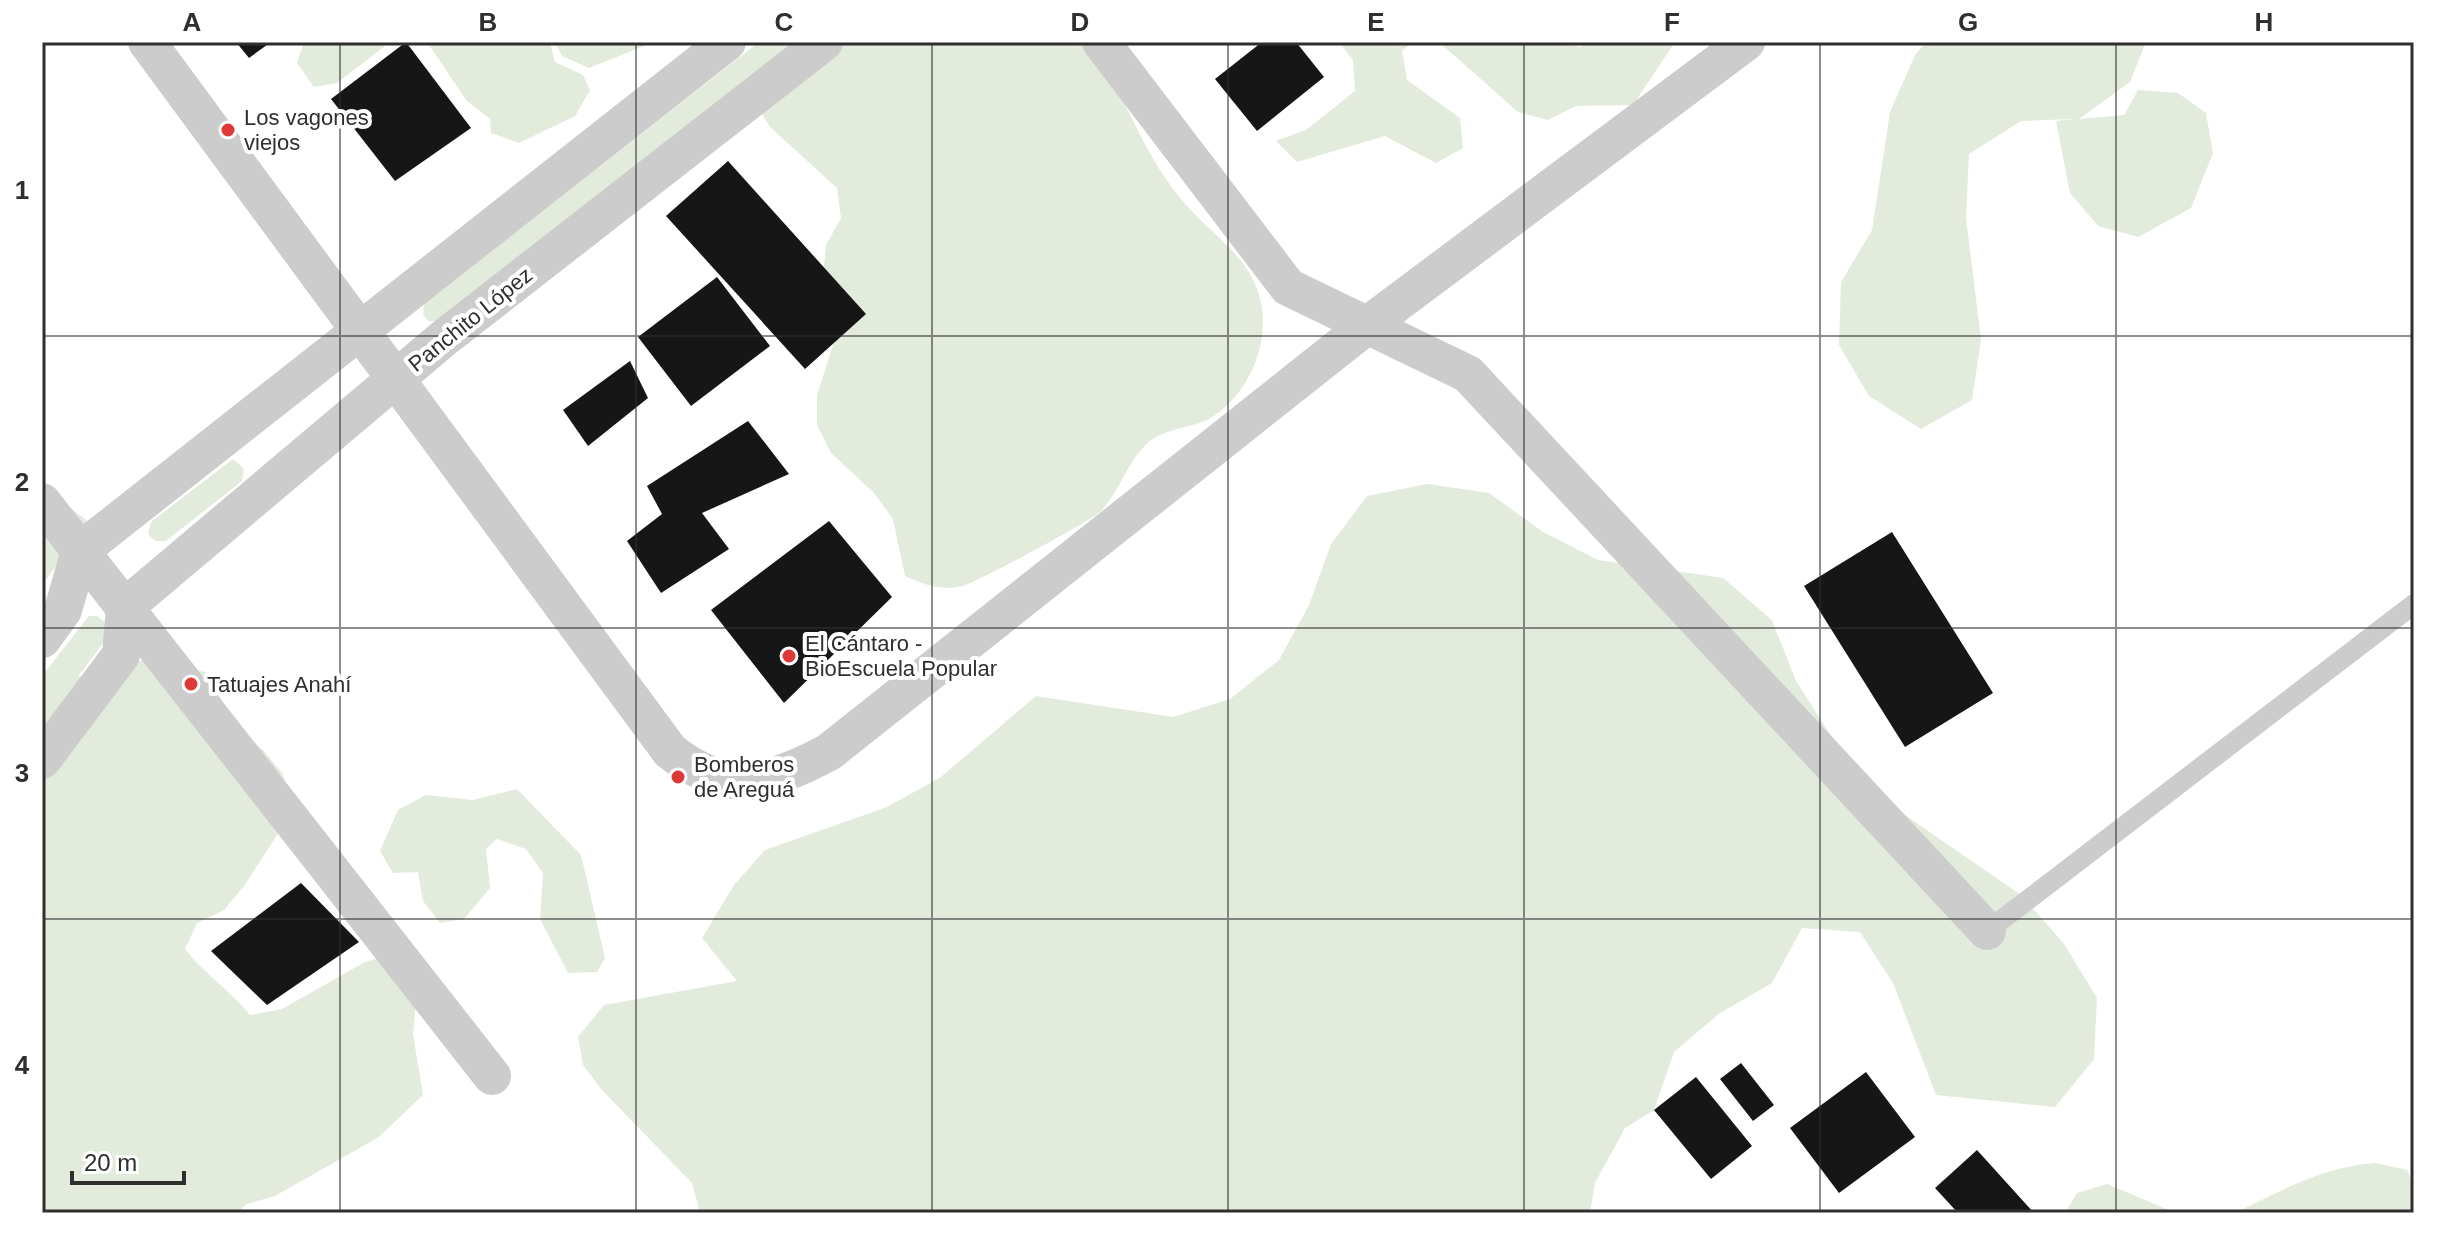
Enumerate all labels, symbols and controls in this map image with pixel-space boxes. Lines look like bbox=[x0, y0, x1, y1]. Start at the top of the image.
text: A bbox=[183, 7, 202, 37]
text: B bbox=[479, 7, 497, 37]
text: C bbox=[775, 7, 794, 37]
text: D bbox=[1071, 7, 1089, 37]
text: E bbox=[1367, 7, 1385, 37]
text: F bbox=[1664, 7, 1680, 37]
text: G bbox=[1958, 7, 1978, 37]
text: H bbox=[2255, 7, 2273, 37]
place label: Los vagones viejos bbox=[244, 105, 369, 155]
marker: Los vagones viejos bbox=[219, 121, 237, 139]
text: 1 bbox=[15, 175, 29, 205]
street label: Panchito López bbox=[404, 262, 537, 377]
text: 2 bbox=[15, 467, 29, 497]
place label: El Cántaro - BioEscuela Popular bbox=[805, 631, 997, 681]
marker: El Cántaro - BioEscuela Popular bbox=[780, 647, 798, 665]
place label: Tatuajes Anahí bbox=[207, 672, 351, 697]
marker: Tatuajes Anahí bbox=[182, 675, 200, 693]
place label: Bomberos de Areguá bbox=[694, 752, 795, 802]
text: 3 bbox=[15, 758, 29, 788]
marker: Bomberos de Areguá bbox=[669, 768, 687, 786]
text: 4 bbox=[15, 1050, 30, 1080]
scale bar bbox=[72, 1135, 184, 1185]
text: 20 m bbox=[84, 1149, 137, 1176]

